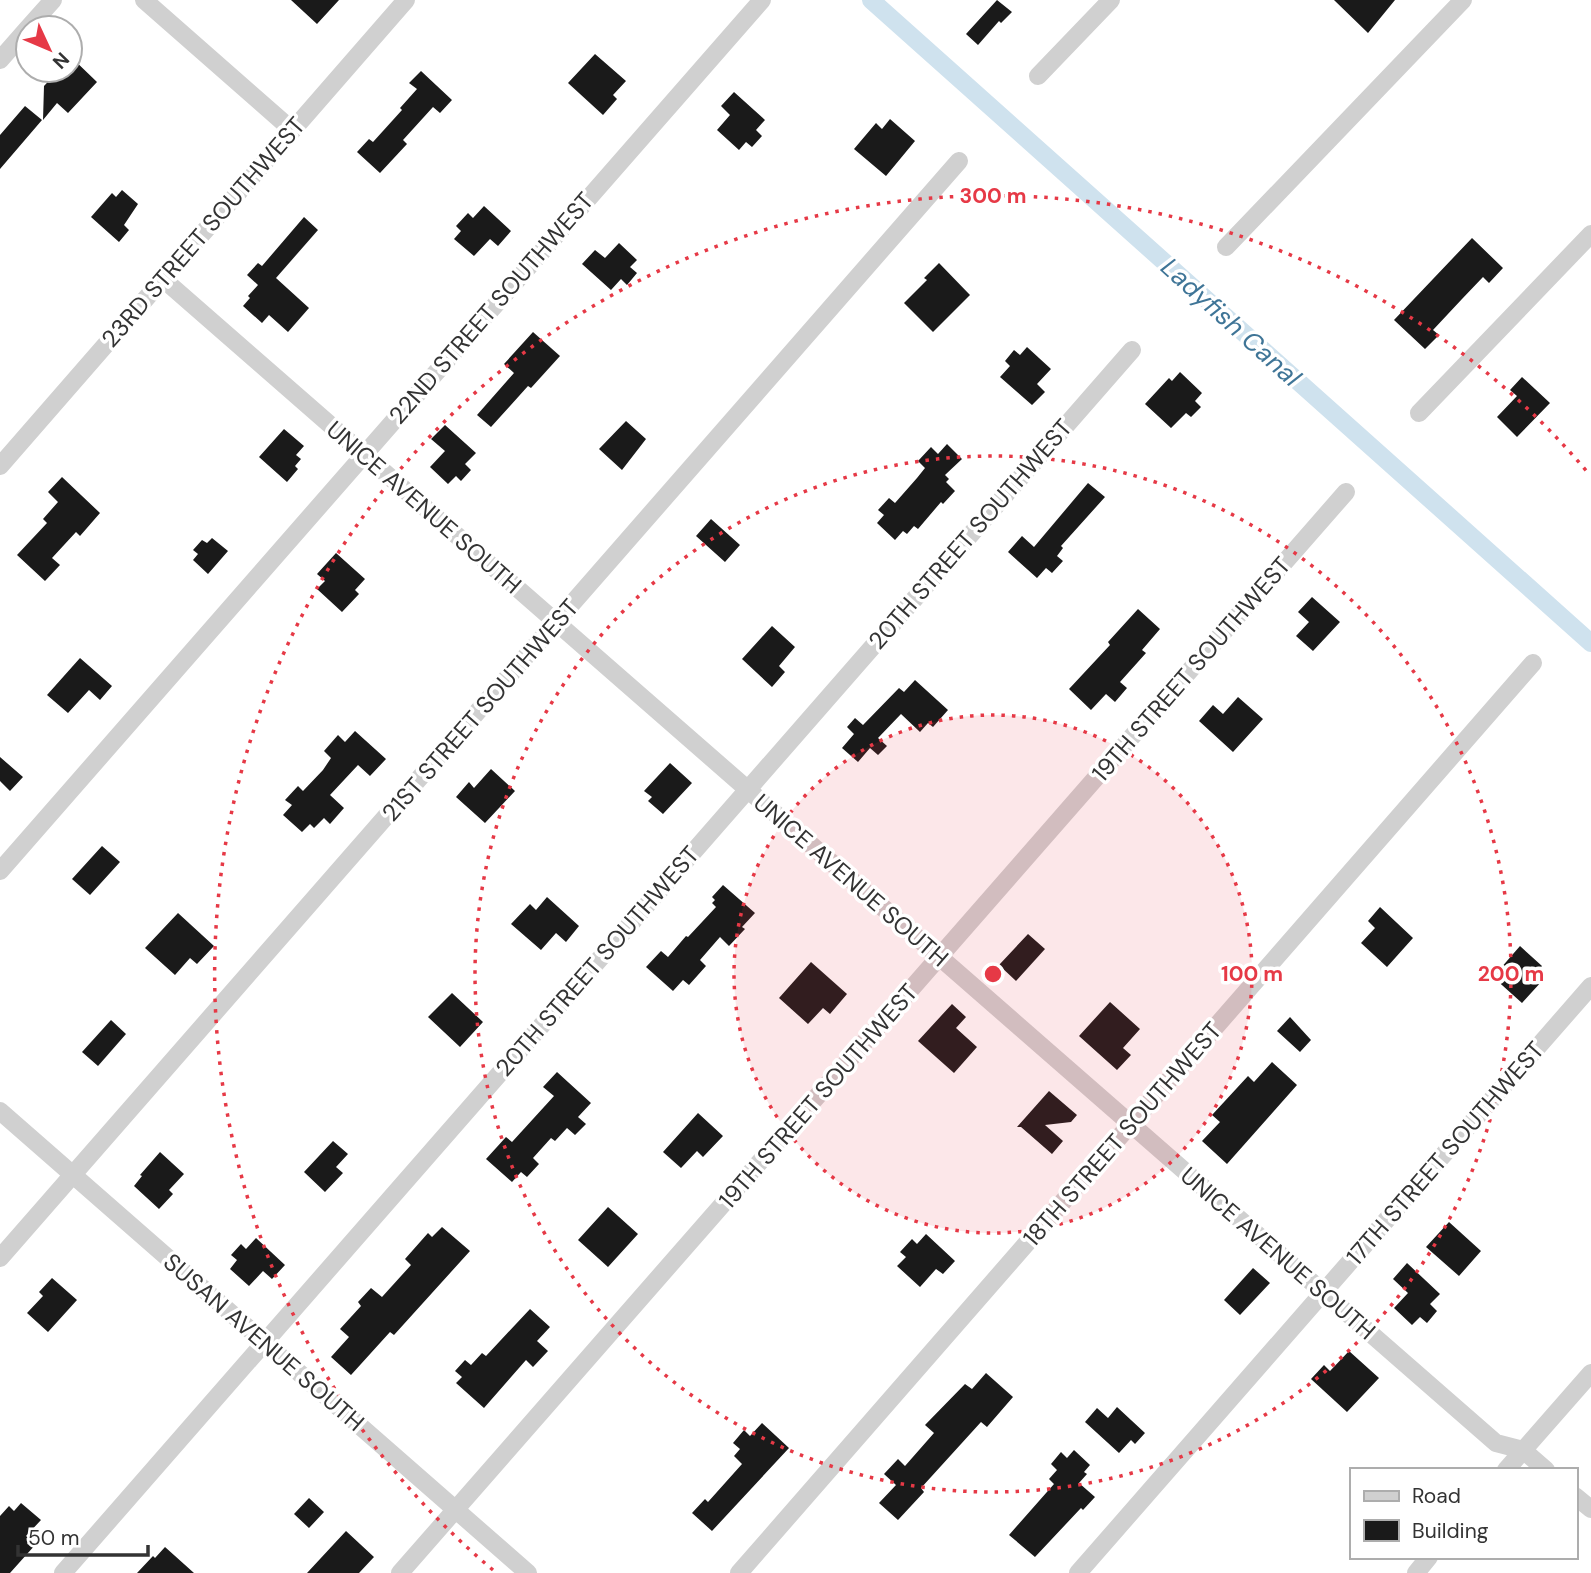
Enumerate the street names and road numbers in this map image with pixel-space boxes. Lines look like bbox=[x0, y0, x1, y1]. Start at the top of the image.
street label: 23RD STREET SOUTHWEST bbox=[94, 110, 312, 354]
street label: 22ND STREET SOUTHWEST bbox=[382, 186, 600, 430]
street label: 20TH STREET SOUTHWEST bbox=[861, 412, 1079, 656]
street label: UNICE AVENUE SOUTH bbox=[320, 414, 528, 600]
street label: 19TH STREET SOUTHWEST bbox=[1085, 550, 1297, 788]
street label: 21ST STREET SOUTHWEST bbox=[375, 592, 585, 828]
street label: UNICE AVENUE SOUTH bbox=[747, 787, 955, 973]
street label: 20TH STREET SOUTHWEST bbox=[488, 839, 706, 1083]
street label: 19TH STREET SOUTHWEST bbox=[712, 977, 924, 1215]
street label: 18TH STREET SOUTHWEST bbox=[1016, 1015, 1228, 1253]
street label: 17TH STREET SOUTHWEST bbox=[1339, 1035, 1551, 1271]
street label: UNICE AVENUE SOUTH bbox=[1174, 1160, 1382, 1346]
street label: SUSAN AVENUE SOUTH bbox=[157, 1246, 371, 1438]

